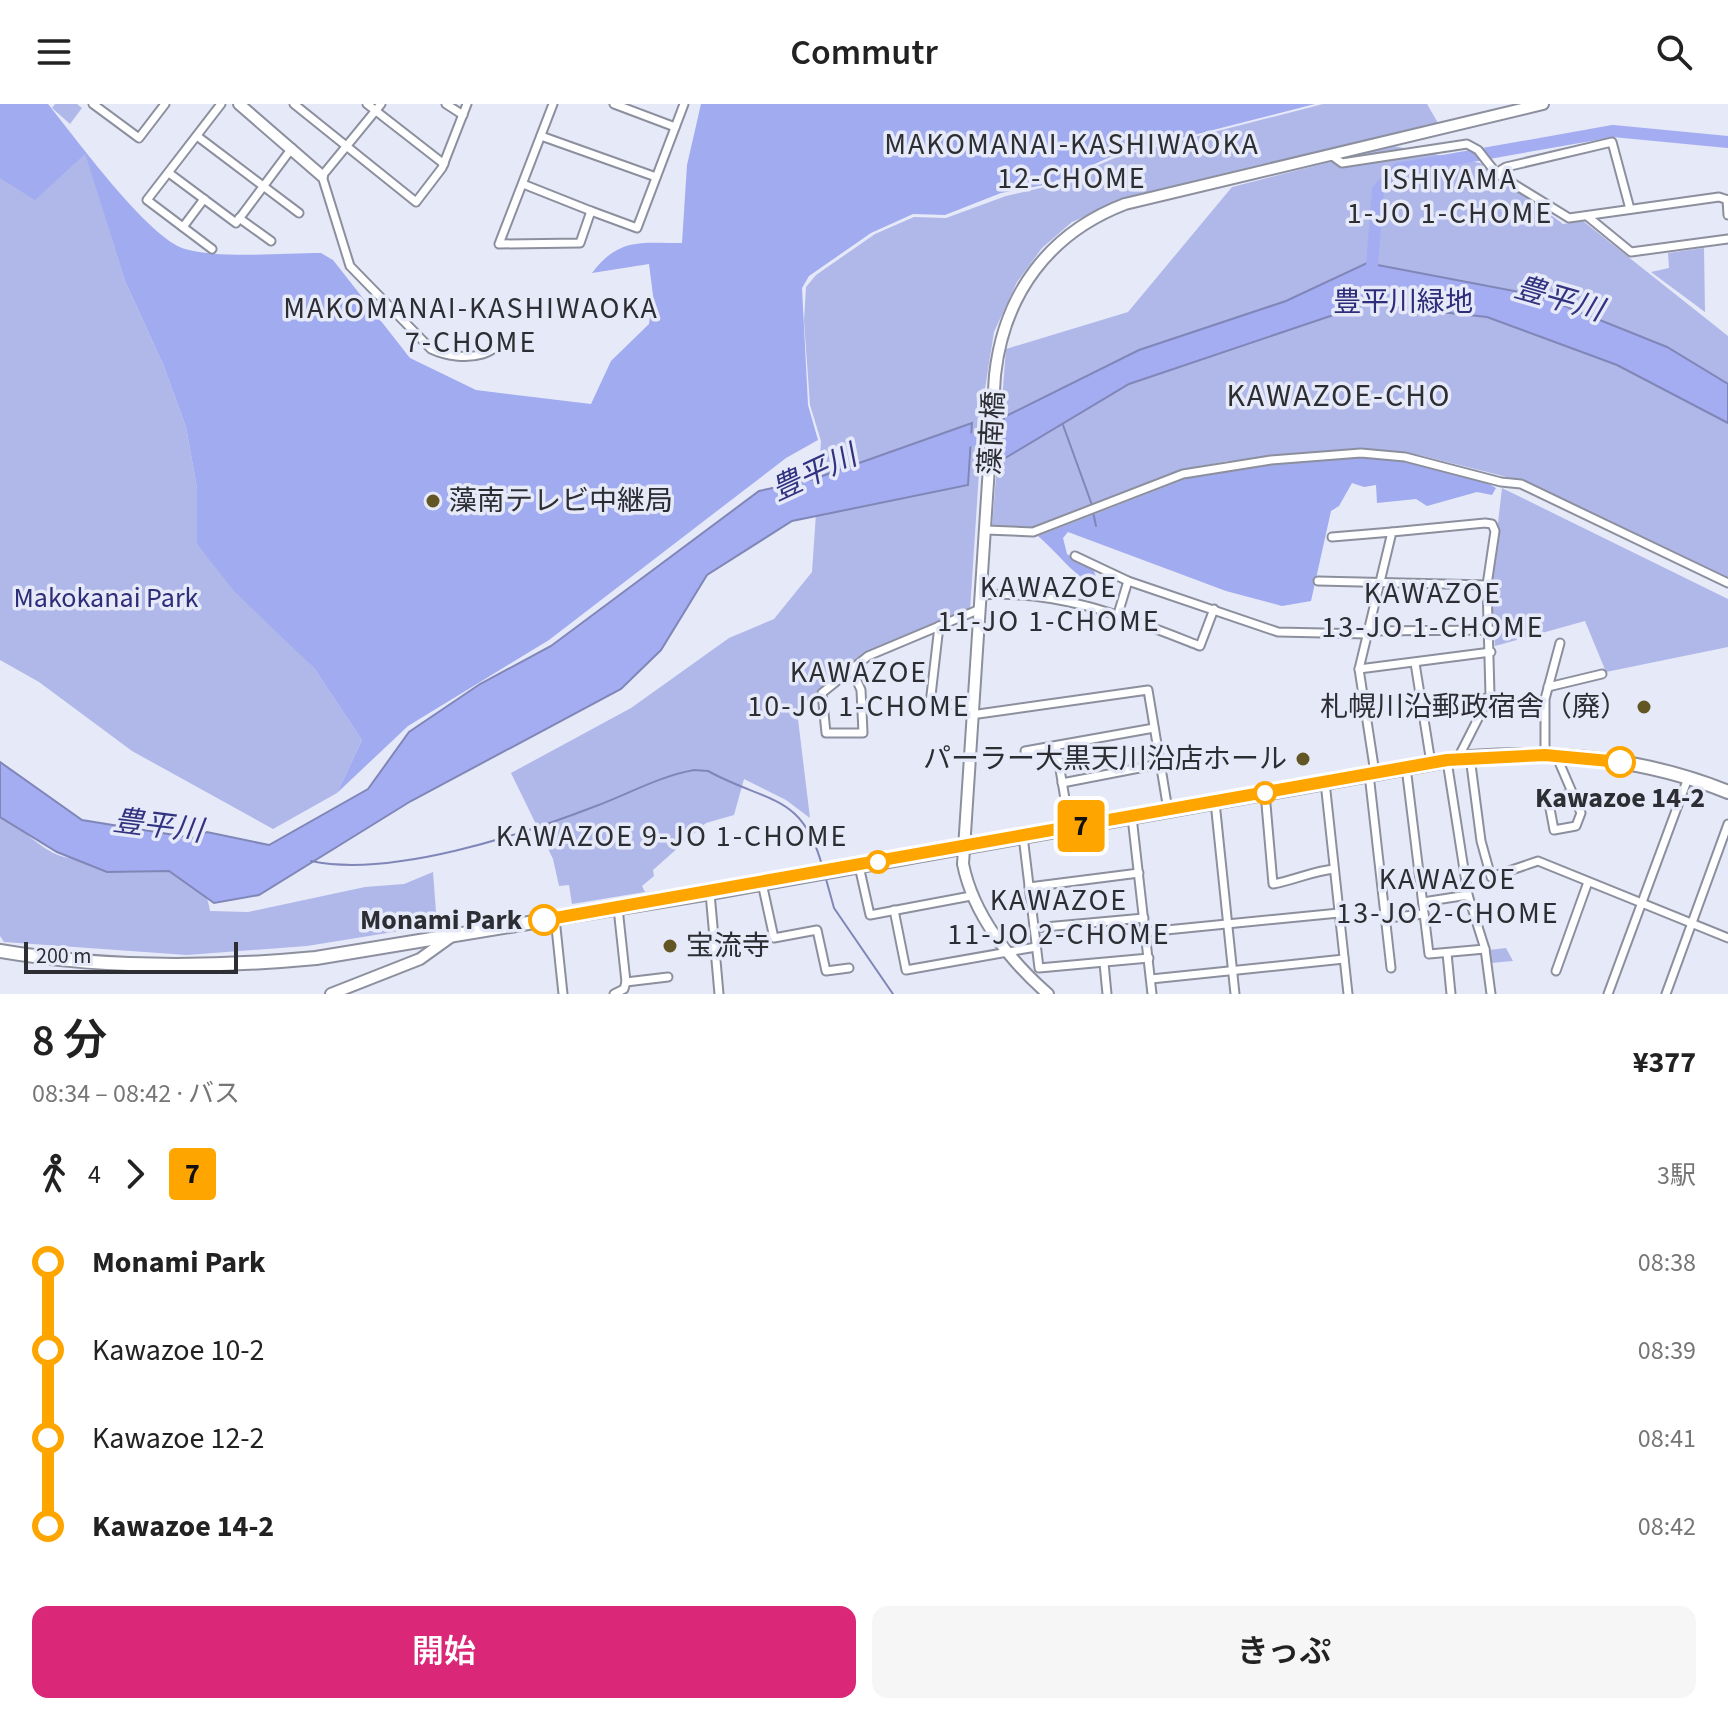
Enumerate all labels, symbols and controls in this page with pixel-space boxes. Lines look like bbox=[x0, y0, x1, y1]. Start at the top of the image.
text: Commutr bbox=[790, 27, 938, 78]
icon: menu bbox=[32, 30, 76, 74]
icon: search bbox=[1652, 30, 1696, 74]
district label: MAKOMANAI-KASHIWAOKA 12-CHOME bbox=[884, 123, 1260, 200]
district label: ISHIYAMA 1-JO 1-CHOME bbox=[1347, 158, 1553, 235]
water label: 豊平川 bbox=[1510, 266, 1611, 333]
park label: 豊平川緑地 bbox=[1333, 282, 1473, 322]
district label: MAKOMANAI-KASHIWAOKA 7-CHOME bbox=[283, 287, 659, 364]
district label: KAWAZOE-CHO bbox=[1227, 373, 1451, 419]
street label: 藻南橋 bbox=[970, 390, 1014, 476]
water label: 豊平川 bbox=[764, 433, 867, 512]
place label: 藻南テレビ中継局 bbox=[449, 481, 673, 521]
marker: 藻南テレビ中継局 bbox=[424, 492, 442, 510]
district label: KAWAZOE 11-JO 1-CHOME bbox=[937, 566, 1161, 643]
district label: KAWAZOE 13-JO 1-CHOME bbox=[1321, 572, 1545, 649]
park label: Makokanai Park bbox=[14, 578, 199, 618]
district label: KAWAZOE 10-JO 1-CHOME bbox=[747, 651, 971, 728]
place label: 札幌川沿郵政宿舎（廃） bbox=[1320, 687, 1628, 727]
marker: 札幌川沿郵政宿舎（廃） bbox=[1635, 698, 1653, 716]
place label: パーラー大黒天川沿店ホール bbox=[923, 739, 1287, 779]
marker: Kawazoe 14-2 bbox=[1605, 747, 1635, 777]
marker: パーラー大黒天川沿店ホール bbox=[1294, 750, 1312, 768]
place label: Kawazoe 14-2 bbox=[1535, 778, 1705, 818]
unlabelled marker bbox=[1254, 782, 1276, 804]
water label: 豊平川 bbox=[111, 799, 208, 853]
line badge: 7 bbox=[1055, 800, 1107, 852]
text: 7 bbox=[1074, 806, 1088, 846]
district label: KAWAZOE 9-JO 1-CHOME bbox=[496, 815, 848, 858]
unlabelled marker bbox=[867, 851, 889, 873]
district label: KAWAZOE 13-JO 2-CHOME bbox=[1336, 858, 1560, 935]
district label: KAWAZOE 11-JO 2-CHOME bbox=[947, 879, 1171, 956]
place label: Monami Park bbox=[360, 900, 523, 940]
marker: Monami Park bbox=[529, 905, 559, 935]
place label: 宝流寺 bbox=[686, 926, 770, 966]
marker: 宝流寺 bbox=[661, 937, 679, 955]
scale bar bbox=[24, 938, 238, 974]
text: 200 m bbox=[36, 940, 91, 972]
text: 8 分 bbox=[32, 1010, 107, 1073]
text: ¥377 bbox=[1633, 1041, 1696, 1084]
text: 08:34 – 08:42 · バス bbox=[32, 1075, 240, 1112]
icon: walk bbox=[32, 1152, 76, 1196]
icon: forward bbox=[113, 1152, 157, 1196]
text: 7 bbox=[185, 1154, 200, 1194]
text: 4 bbox=[88, 1156, 101, 1193]
text: 3駅 bbox=[1657, 1157, 1696, 1194]
text: Monami Park bbox=[92, 1241, 266, 1284]
text: 08:38 bbox=[1638, 1244, 1696, 1281]
text: Kawazoe 10-2 bbox=[92, 1329, 265, 1372]
text: 08:39 bbox=[1638, 1332, 1696, 1369]
text: Kawazoe 12-2 bbox=[92, 1417, 265, 1460]
text: 08:41 bbox=[1638, 1420, 1696, 1457]
text: Kawazoe 14-2 bbox=[92, 1505, 274, 1548]
text: 08:42 bbox=[1638, 1508, 1696, 1545]
button: 開始 bbox=[32, 1606, 856, 1698]
button: きっぷ bbox=[872, 1606, 1696, 1698]

